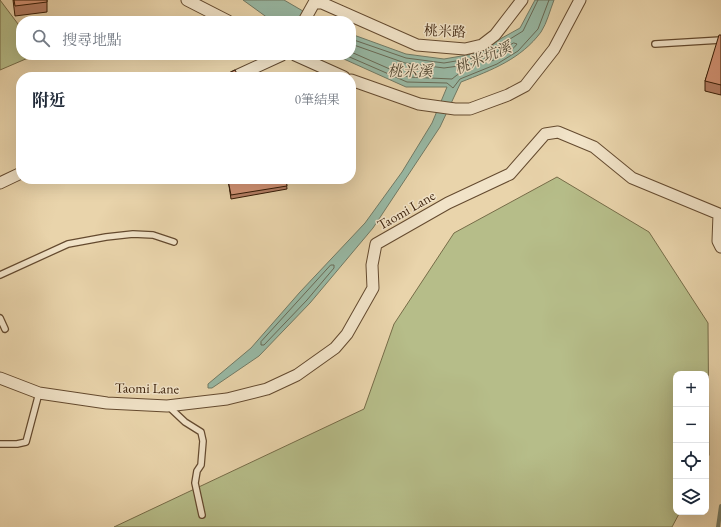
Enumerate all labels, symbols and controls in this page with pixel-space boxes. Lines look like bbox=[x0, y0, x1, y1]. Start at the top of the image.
search box bbox=[16, 16, 356, 60]
street label: 桃米路 bbox=[424, 21, 466, 41]
icon: search bbox=[30, 27, 52, 49]
text: 搜尋地點 bbox=[62, 30, 122, 49]
water label: 桃米坑溪 bbox=[451, 36, 516, 78]
water label: 桃米溪 bbox=[387, 61, 434, 80]
text: 附近 bbox=[32, 89, 66, 111]
text: 0筆結果 bbox=[295, 91, 340, 108]
street label: Taomi Lane bbox=[374, 186, 439, 234]
map controls bbox=[673, 371, 709, 515]
button: + bbox=[673, 371, 709, 407]
street label: Taomi Lane bbox=[115, 378, 180, 398]
button: − bbox=[673, 407, 709, 443]
button: locate bbox=[673, 443, 709, 479]
button: layers bbox=[673, 479, 709, 515]

